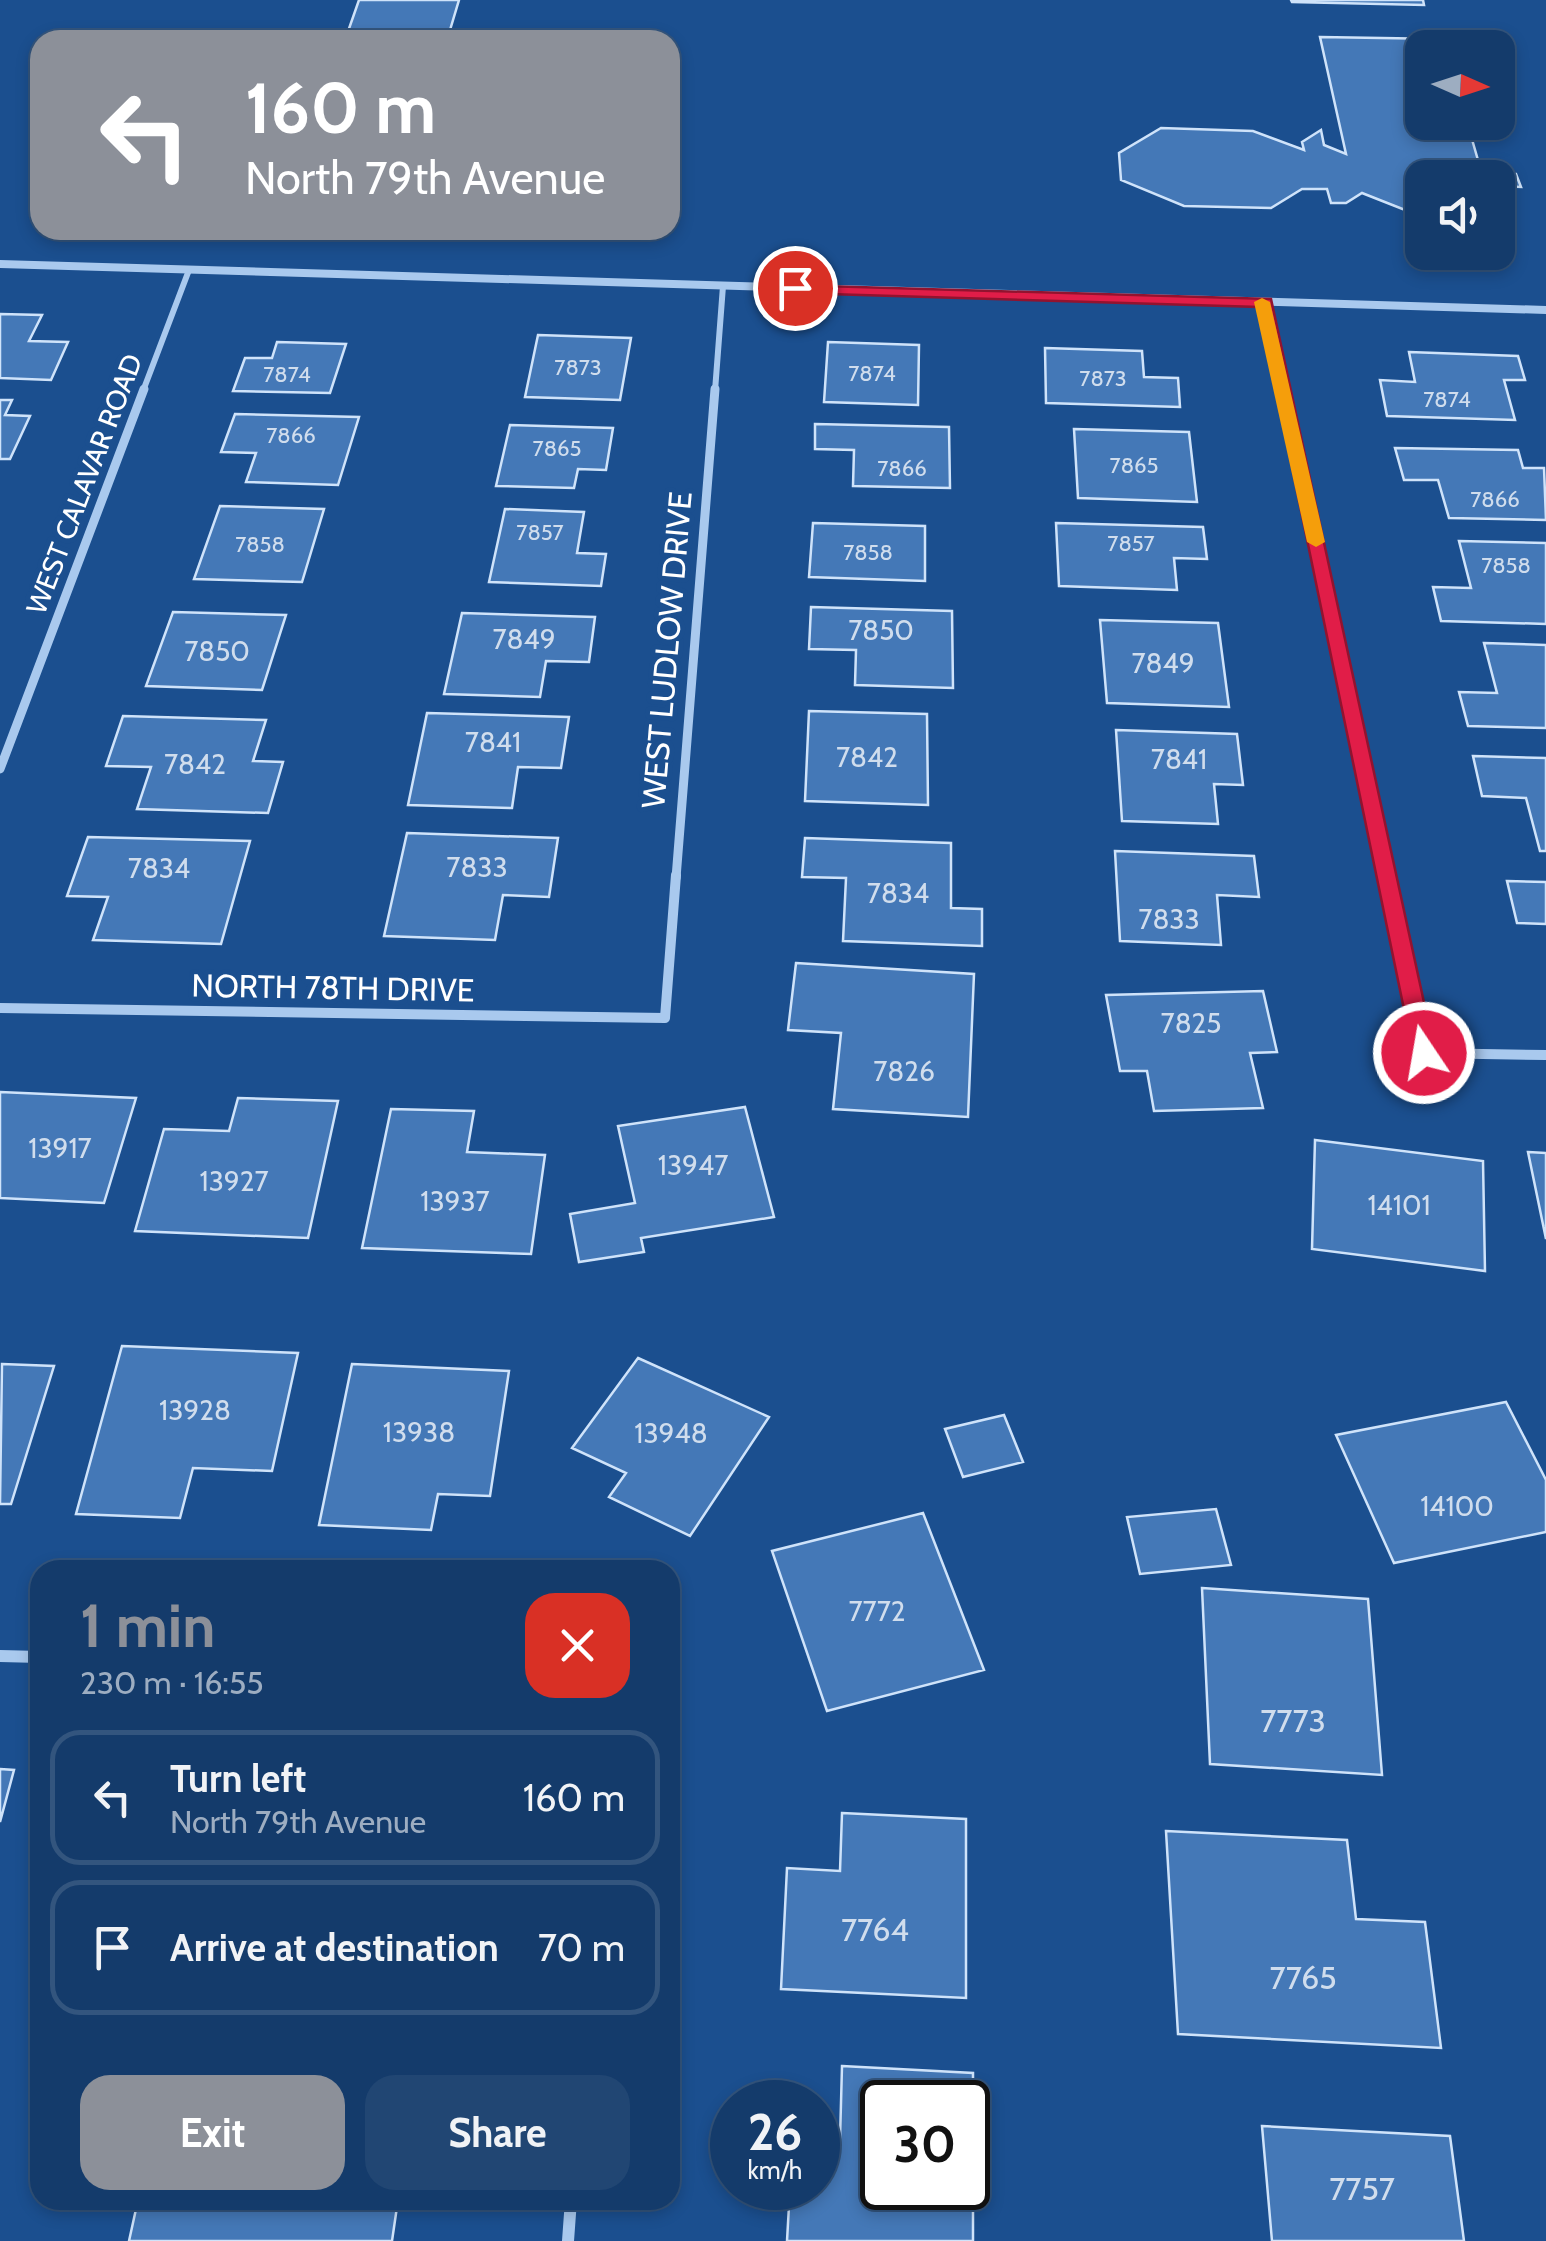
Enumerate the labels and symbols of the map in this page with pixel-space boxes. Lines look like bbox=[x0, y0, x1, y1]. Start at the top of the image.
north arrow bbox=[1405, 30, 1515, 140]
pin bbox=[753, 246, 838, 331]
street label: WEST CALAVAR ROAD bbox=[19, 349, 149, 619]
house number: 7873 bbox=[554, 354, 602, 381]
house number: 7874 bbox=[848, 360, 896, 387]
house number: 7874 bbox=[263, 361, 311, 388]
house number: 7873 bbox=[1079, 365, 1127, 392]
house number: 7874 bbox=[1423, 386, 1471, 413]
house number: 7866 bbox=[266, 422, 316, 449]
house number: 7865 bbox=[533, 435, 581, 462]
house number: 7865 bbox=[1110, 452, 1158, 479]
house number: 7866 bbox=[877, 455, 927, 482]
house number: 7866 bbox=[1470, 486, 1520, 513]
street label: WEST LUDLOW DRIVE bbox=[633, 490, 700, 810]
house number: 7857 bbox=[516, 519, 564, 546]
house number: 7857 bbox=[1107, 530, 1155, 557]
house number: 7858 bbox=[235, 531, 285, 558]
house number: 7858 bbox=[843, 539, 893, 566]
house number: 7858 bbox=[1481, 552, 1531, 579]
house number: 7850 bbox=[848, 613, 914, 647]
house number: 7849 bbox=[492, 622, 556, 656]
house number: 7850 bbox=[184, 634, 250, 668]
house number: 7849 bbox=[1131, 646, 1195, 680]
house number: 7841 bbox=[465, 725, 521, 759]
house number: 7842 bbox=[836, 740, 898, 774]
house number: 7841 bbox=[1151, 742, 1207, 776]
house number: 7842 bbox=[164, 747, 226, 781]
house number: 7833 bbox=[446, 850, 508, 884]
house number: 7834 bbox=[128, 851, 190, 885]
house number: 7834 bbox=[867, 876, 929, 910]
house number: 7833 bbox=[1138, 902, 1200, 936]
street label: NORTH 78TH DRIVE bbox=[191, 966, 475, 1009]
position arrow bbox=[1372, 1001, 1476, 1105]
house number: 7825 bbox=[1161, 1006, 1221, 1040]
house number: 7826 bbox=[873, 1054, 935, 1088]
house number: 13917 bbox=[28, 1131, 92, 1165]
house number: 13947 bbox=[658, 1148, 728, 1182]
house number: 13927 bbox=[200, 1164, 268, 1198]
house number: 13937 bbox=[420, 1184, 490, 1218]
house number: 14101 bbox=[1367, 1188, 1431, 1222]
house number: 13928 bbox=[159, 1393, 231, 1427]
house number: 13938 bbox=[383, 1415, 455, 1449]
house number: 13948 bbox=[634, 1416, 708, 1450]
house number: 14100 bbox=[1420, 1489, 1494, 1523]
house number: 7772 bbox=[849, 1594, 905, 1628]
house number: 7773 bbox=[1260, 1701, 1326, 1740]
house number: 7764 bbox=[841, 1910, 909, 1949]
house number: 7765 bbox=[1270, 1958, 1336, 1997]
speed limit sign: 30 bbox=[860, 2080, 990, 2210]
house number: 7757 bbox=[1329, 2169, 1395, 2208]

